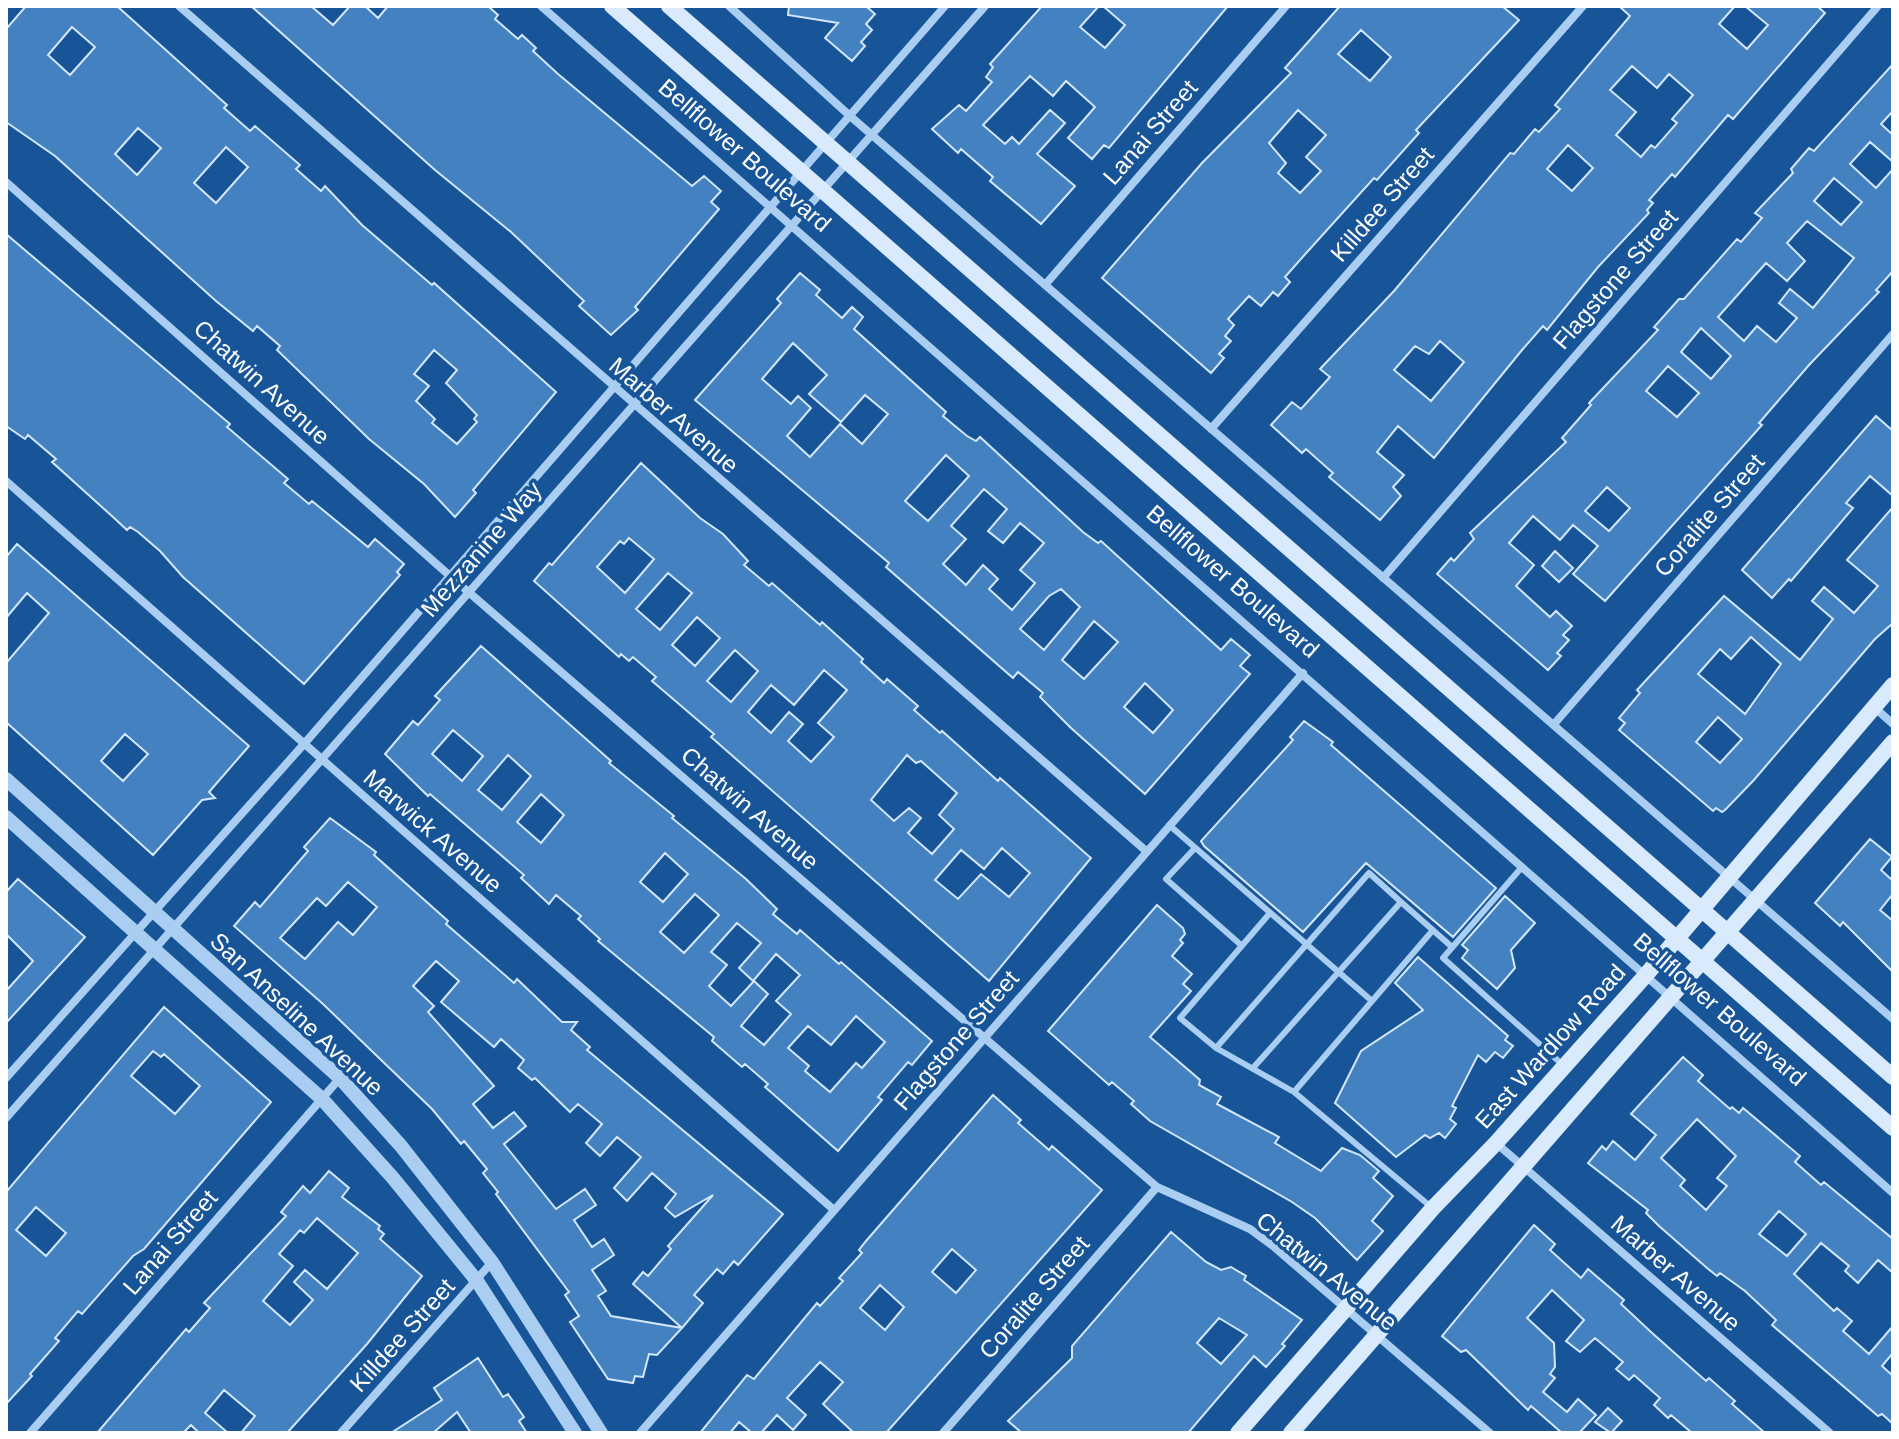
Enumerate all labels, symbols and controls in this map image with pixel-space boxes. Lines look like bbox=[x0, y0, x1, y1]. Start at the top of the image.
street label: Bellflower Boulevard bbox=[654, 73, 836, 237]
street label: Lanai Street bbox=[1097, 74, 1203, 190]
street label: Killdee Street bbox=[1325, 141, 1439, 267]
street label: Flagstone Street bbox=[1547, 203, 1683, 354]
street label: Chatwin Avenue bbox=[189, 314, 335, 450]
street label: Marber Avenue bbox=[604, 352, 744, 478]
street label: Coralite Street bbox=[1648, 448, 1770, 582]
street label: Mezzanine Way bbox=[415, 476, 547, 622]
street label: Bellflower Boulevard bbox=[1142, 499, 1324, 663]
street label: Chatwin Avenue bbox=[676, 741, 824, 875]
street label: Marwick Avenue bbox=[358, 764, 508, 898]
street label: San Anseline Avenue bbox=[205, 927, 389, 1101]
street label: Bellflower Boulevard bbox=[1629, 927, 1811, 1091]
street label: East Wardlow Road bbox=[1469, 958, 1631, 1134]
street label: Flagstone Street bbox=[888, 964, 1024, 1115]
street label: Lanai Street bbox=[117, 1184, 223, 1300]
street label: Chatwin Avenue bbox=[1251, 1206, 1403, 1336]
street label: Marber Avenue bbox=[1606, 1210, 1746, 1336]
street label: Coralite Street bbox=[973, 1230, 1095, 1364]
street label: Killdee Street bbox=[344, 1273, 460, 1397]

